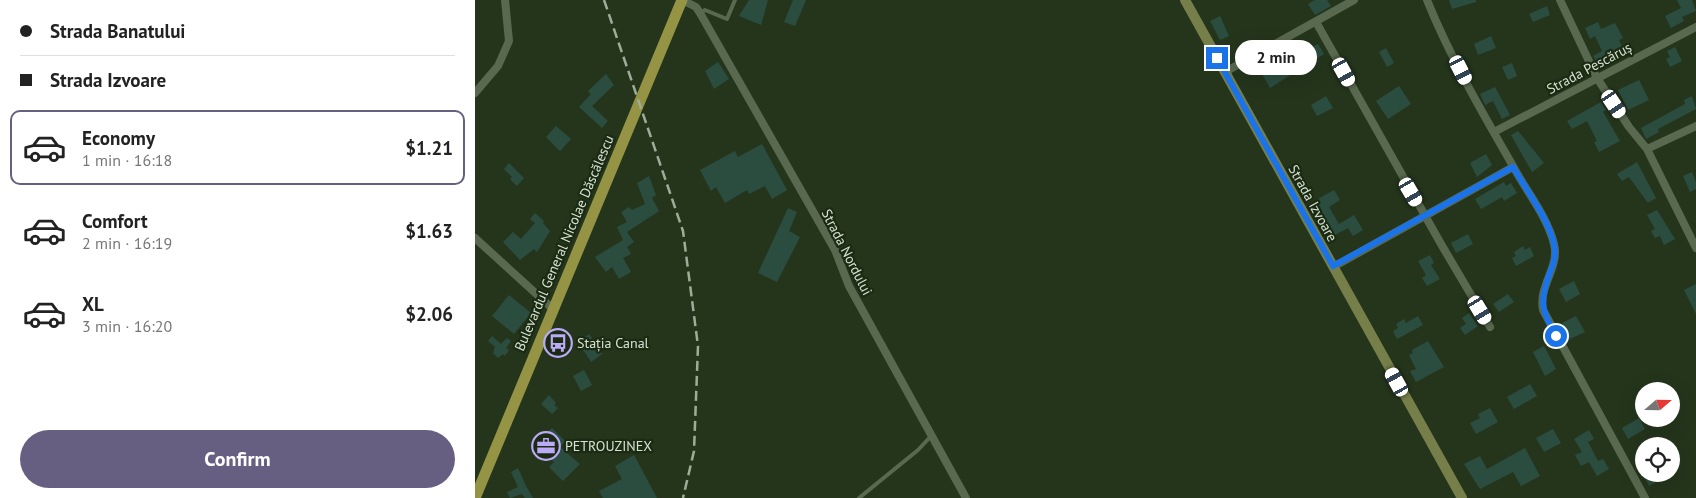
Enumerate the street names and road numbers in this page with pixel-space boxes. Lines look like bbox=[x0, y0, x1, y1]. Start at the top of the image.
street label: Strada Pescăruș bbox=[1543, 38, 1635, 98]
street label: Bulevardul General Nicolae Dăscălescu bbox=[510, 132, 618, 354]
street label: Strada Izvoare bbox=[1284, 161, 1342, 245]
street label: Strada Nordului bbox=[818, 206, 876, 298]

